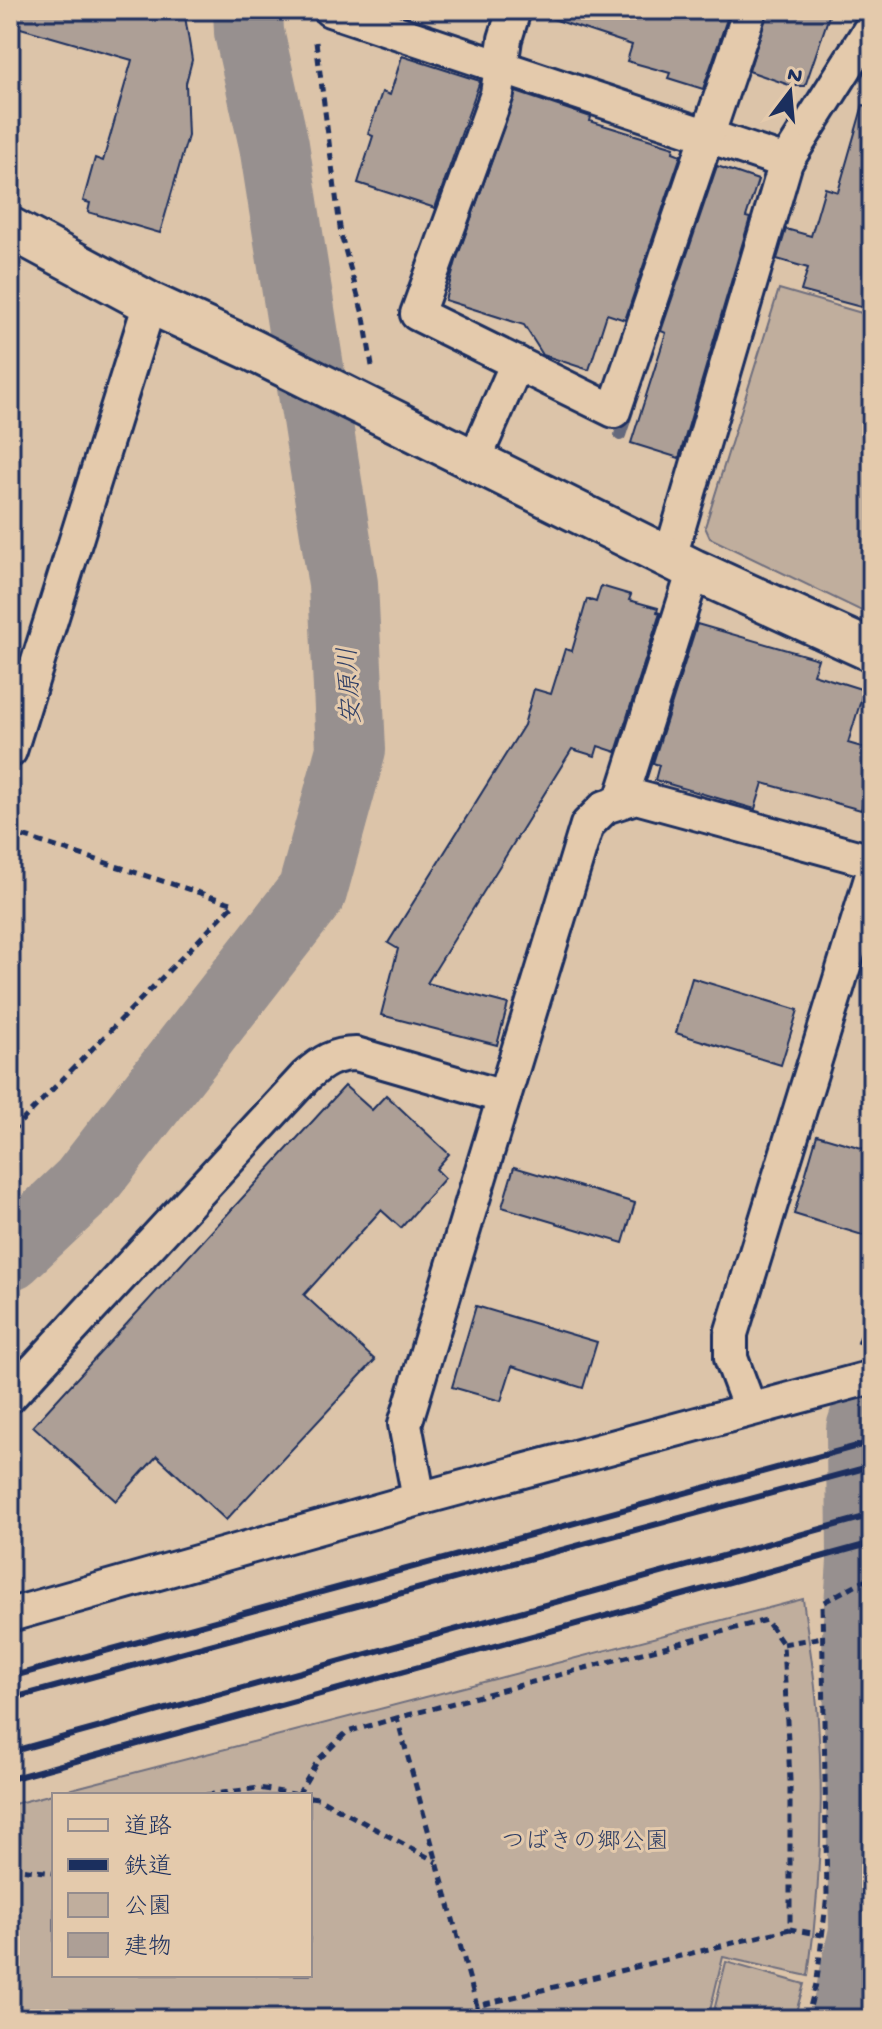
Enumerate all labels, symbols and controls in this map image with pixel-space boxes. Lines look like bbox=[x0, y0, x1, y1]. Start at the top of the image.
north arrow bbox=[750, 52, 830, 132]
text: N bbox=[784, 62, 805, 91]
water label: 安原川 bbox=[334, 646, 370, 726]
legend bbox=[52, 1793, 312, 1977]
text: 道路 bbox=[124, 1813, 172, 1843]
park label: つばきの郷公園 bbox=[501, 1829, 669, 1858]
text: 鉄道 bbox=[124, 1853, 172, 1883]
text: 公園 bbox=[124, 1894, 172, 1923]
text: 建物 bbox=[124, 1933, 172, 1963]

